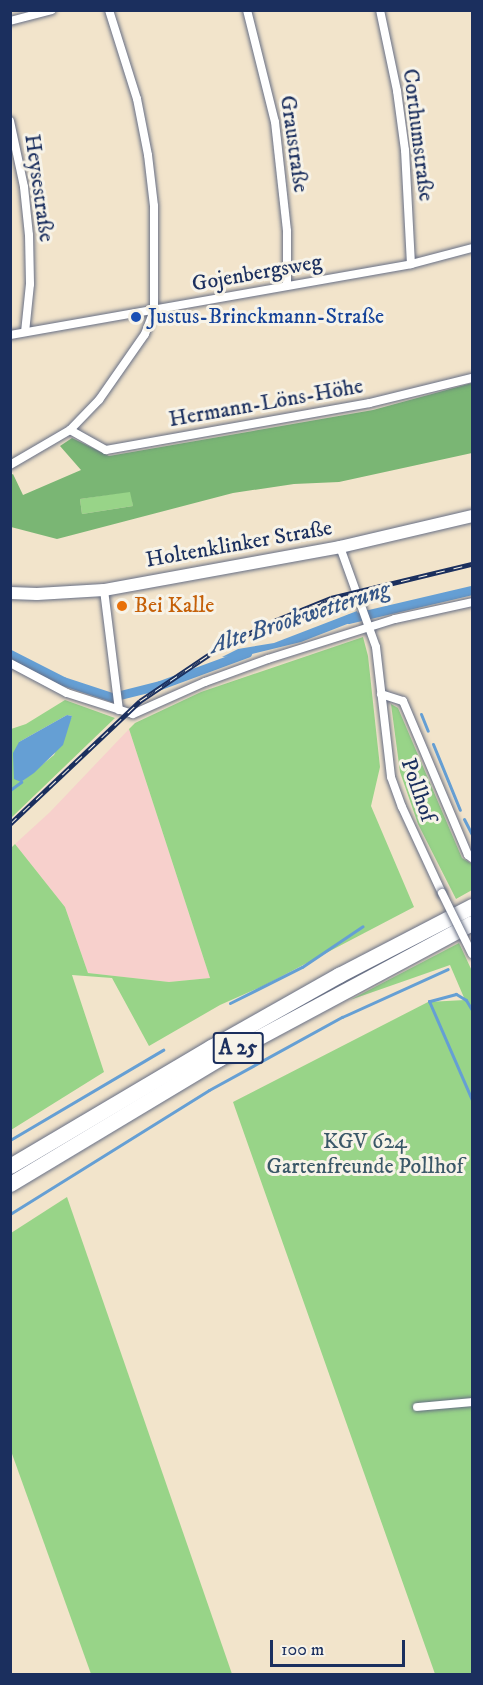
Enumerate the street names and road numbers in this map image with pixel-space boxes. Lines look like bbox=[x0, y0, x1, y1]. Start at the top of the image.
street label: Corthumstraße bbox=[397, 67, 439, 203]
street label: Graustraße bbox=[274, 94, 314, 194]
street label: Heysestraße bbox=[18, 132, 60, 244]
street label: Gojenbergsweg bbox=[190, 249, 324, 297]
street label: Hermann-Löns-Höhe bbox=[167, 373, 365, 433]
street label: Holtenklinker Straße bbox=[144, 515, 334, 573]
street label: Pollhof bbox=[395, 755, 441, 825]
road number: A 25 bbox=[212, 1030, 264, 1066]

